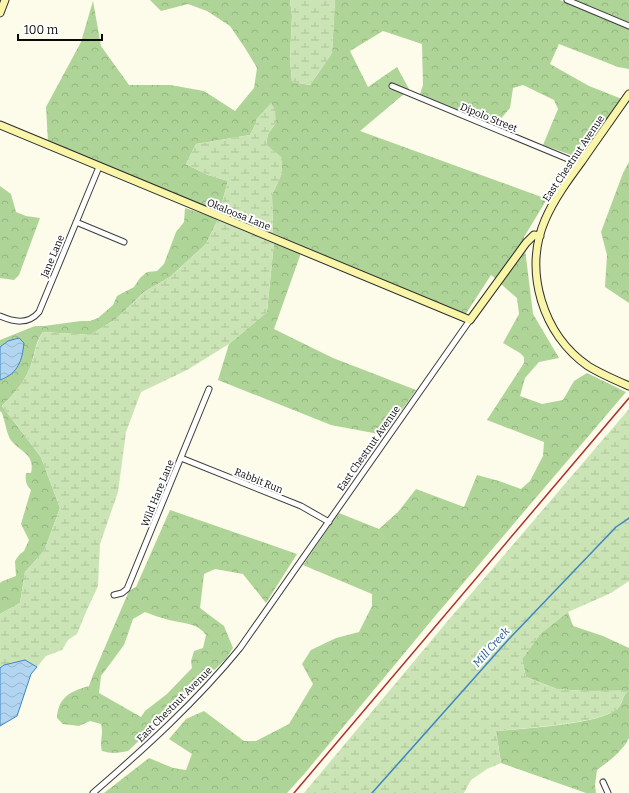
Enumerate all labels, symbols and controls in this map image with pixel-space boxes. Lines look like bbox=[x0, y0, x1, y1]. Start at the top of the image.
scale bar bbox=[18, 16, 102, 42]
text: 100 m bbox=[24, 23, 59, 37]
street label: Dipolo Street bbox=[458, 101, 519, 135]
street label: East Chestnut Avenue bbox=[540, 113, 607, 204]
street label: Okaloosa Lane bbox=[205, 197, 272, 233]
street label: Jane Lane bbox=[38, 233, 67, 280]
street label: East Chestnut Avenue bbox=[335, 404, 403, 494]
street label: Wild Hare Lane bbox=[139, 458, 177, 529]
street label: Rabbit Run bbox=[233, 466, 285, 496]
water label: Mill Creek bbox=[470, 624, 513, 670]
street label: East Chestnut Avenue bbox=[135, 665, 215, 745]

